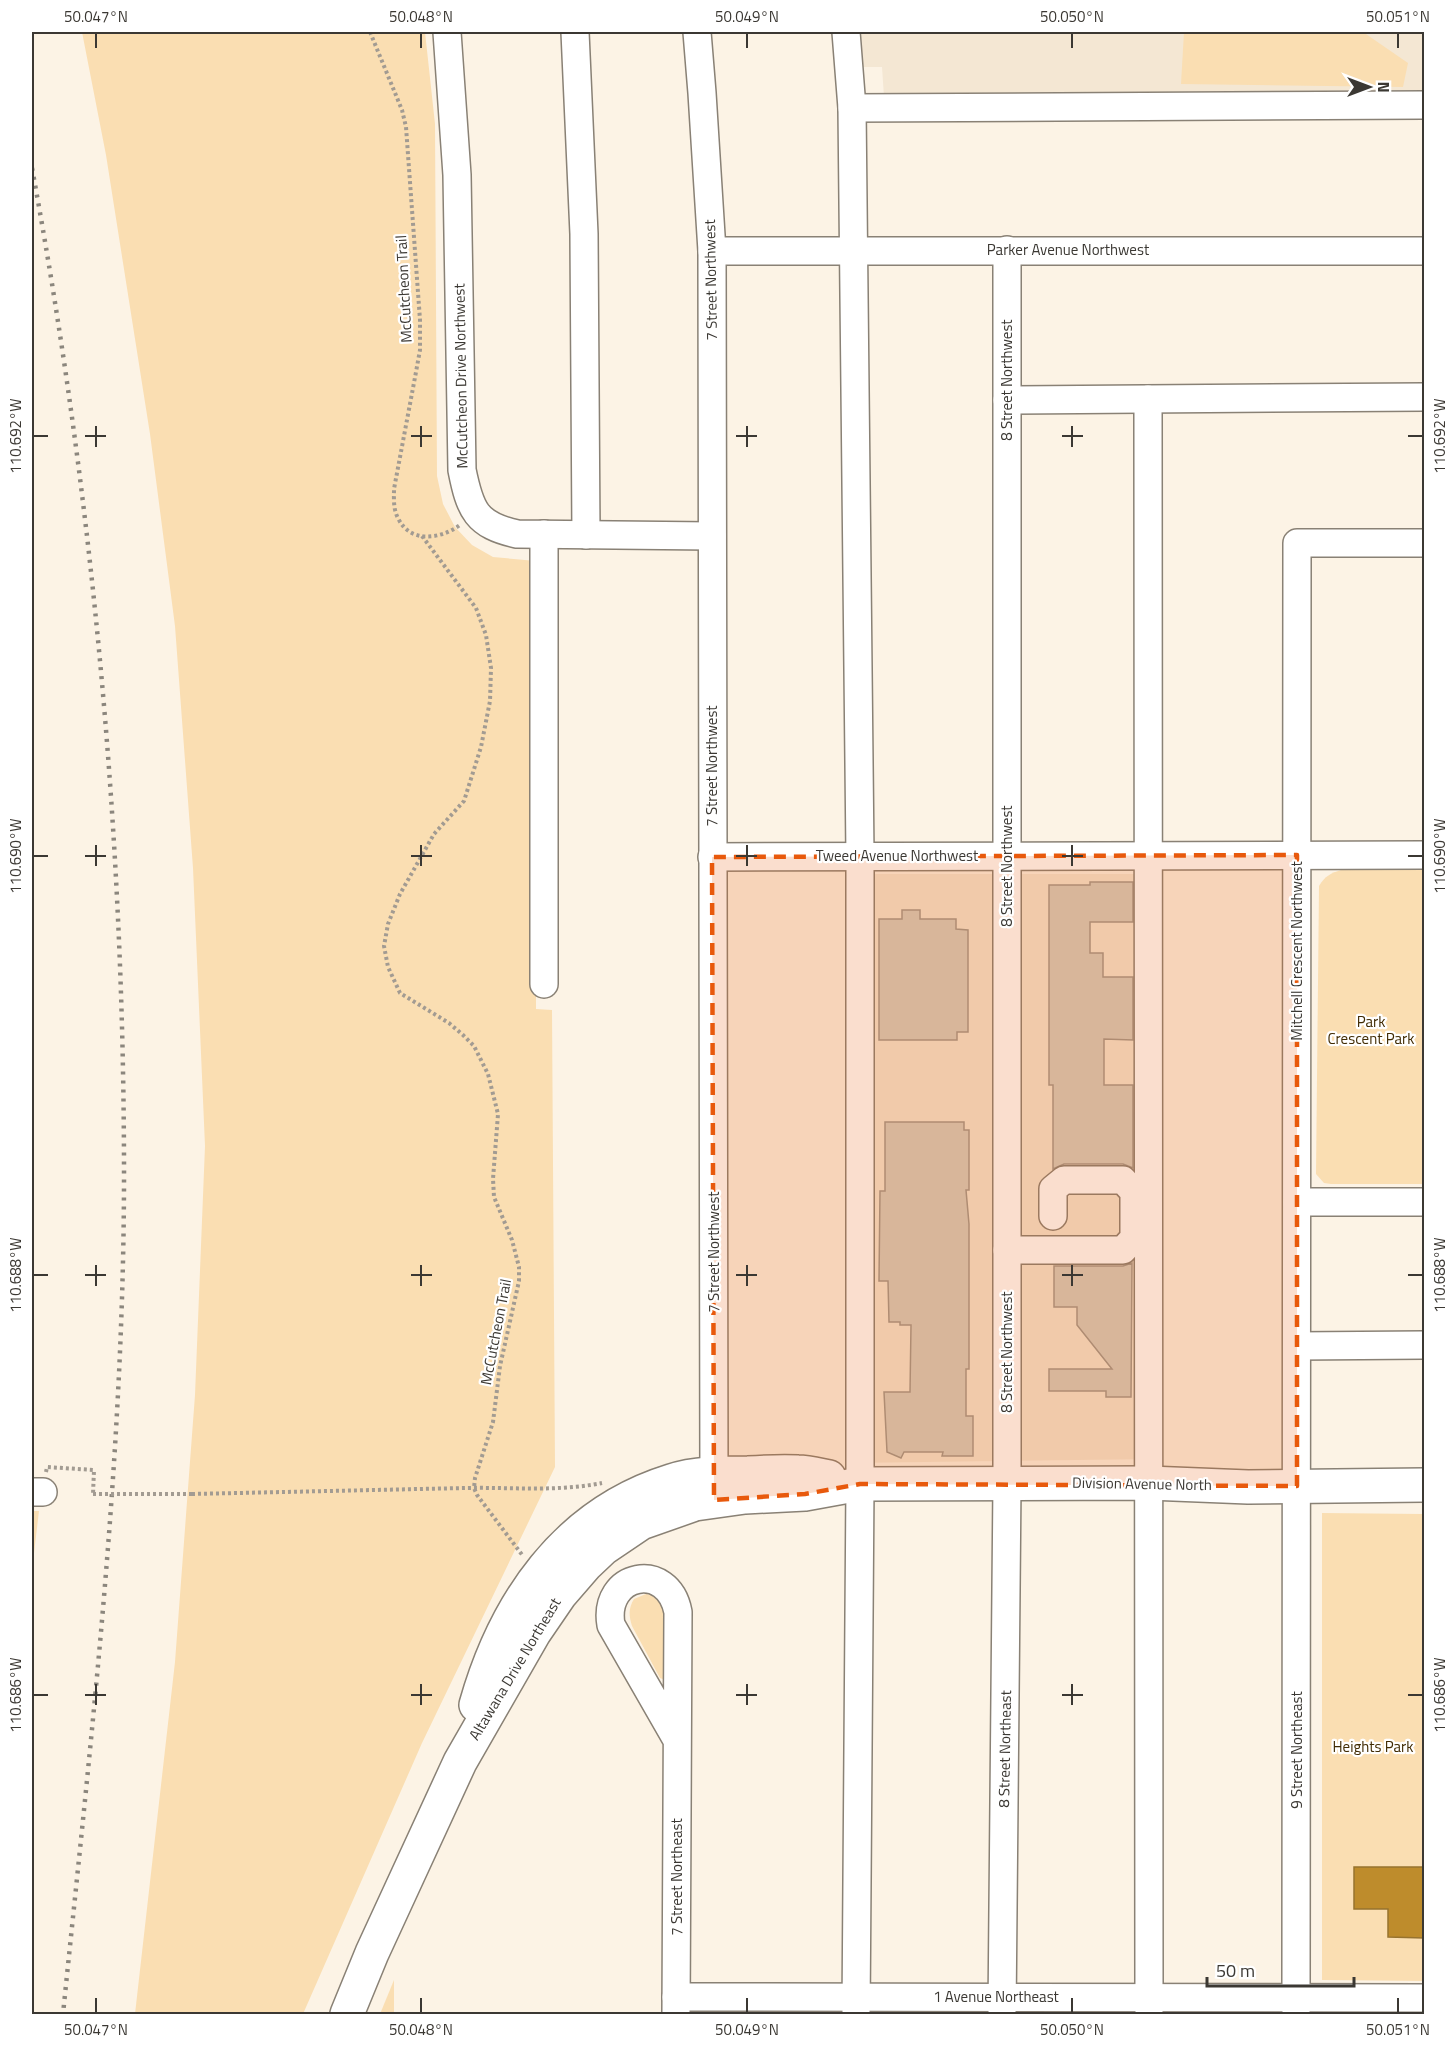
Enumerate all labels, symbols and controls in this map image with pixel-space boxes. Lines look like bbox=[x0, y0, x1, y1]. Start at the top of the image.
text: 50.047°N bbox=[64, 5, 128, 28]
text: 50.048°N bbox=[389, 5, 453, 28]
text: 50.049°N bbox=[715, 5, 779, 28]
text: 50.050°N bbox=[1040, 5, 1104, 28]
text: 50.051°N bbox=[1366, 5, 1430, 28]
north arrow bbox=[1339, 57, 1399, 117]
text: N bbox=[1372, 81, 1396, 93]
street label: 7 Street Northwest bbox=[698, 218, 723, 341]
street label: McCutcheon Trail bbox=[389, 235, 418, 343]
street label: Parker Avenue Northwest bbox=[987, 238, 1150, 261]
street label: McCutcheon Drive Northwest bbox=[447, 282, 474, 469]
street label: 8 Street Northwest bbox=[995, 319, 1018, 441]
text: 110.692°W bbox=[4, 398, 27, 474]
text: 110.692°W bbox=[1428, 398, 1451, 474]
street label: 7 Street Northwest bbox=[700, 705, 723, 827]
street label: 8 Street Northwest bbox=[995, 805, 1018, 927]
text: 110.690°W bbox=[4, 818, 27, 894]
text: 110.690°W bbox=[1428, 818, 1451, 894]
street label: Tweed Avenue Northwest bbox=[816, 844, 979, 867]
street label: Mitchell Crescent Northwest bbox=[1285, 861, 1308, 1041]
park label: Park Crescent Park bbox=[1327, 1010, 1415, 1050]
street label: 7 Street Northwest bbox=[702, 1191, 725, 1313]
text: 110.688°W bbox=[4, 1237, 27, 1313]
text: 110.688°W bbox=[1428, 1237, 1451, 1313]
street label: McCutcheon Trail bbox=[474, 1277, 517, 1387]
street label: 8 Street Northwest bbox=[995, 1291, 1018, 1413]
street label: Division Avenue North bbox=[1072, 1471, 1212, 1496]
street label: Altawana Drive Northeast bbox=[463, 1592, 567, 1744]
text: 110.686°W bbox=[4, 1657, 27, 1733]
text: 110.686°W bbox=[1428, 1657, 1451, 1733]
street label: 8 Street Northeast bbox=[992, 1689, 1017, 1808]
street label: 9 Street Northeast bbox=[1285, 1691, 1308, 1809]
park label: Heights Park bbox=[1333, 1735, 1413, 1758]
street label: 7 Street Northeast bbox=[665, 1818, 688, 1936]
scale bar bbox=[1207, 1950, 1354, 1988]
text: 50 m bbox=[1216, 1957, 1255, 1984]
street label: 1 Avenue Northeast bbox=[933, 1985, 1060, 2008]
text: 50.047°N bbox=[64, 2018, 128, 2041]
text: 50.048°N bbox=[389, 2018, 453, 2041]
text: 50.049°N bbox=[715, 2018, 779, 2041]
text: 50.050°N bbox=[1040, 2018, 1104, 2041]
text: 50.051°N bbox=[1366, 2018, 1430, 2041]

